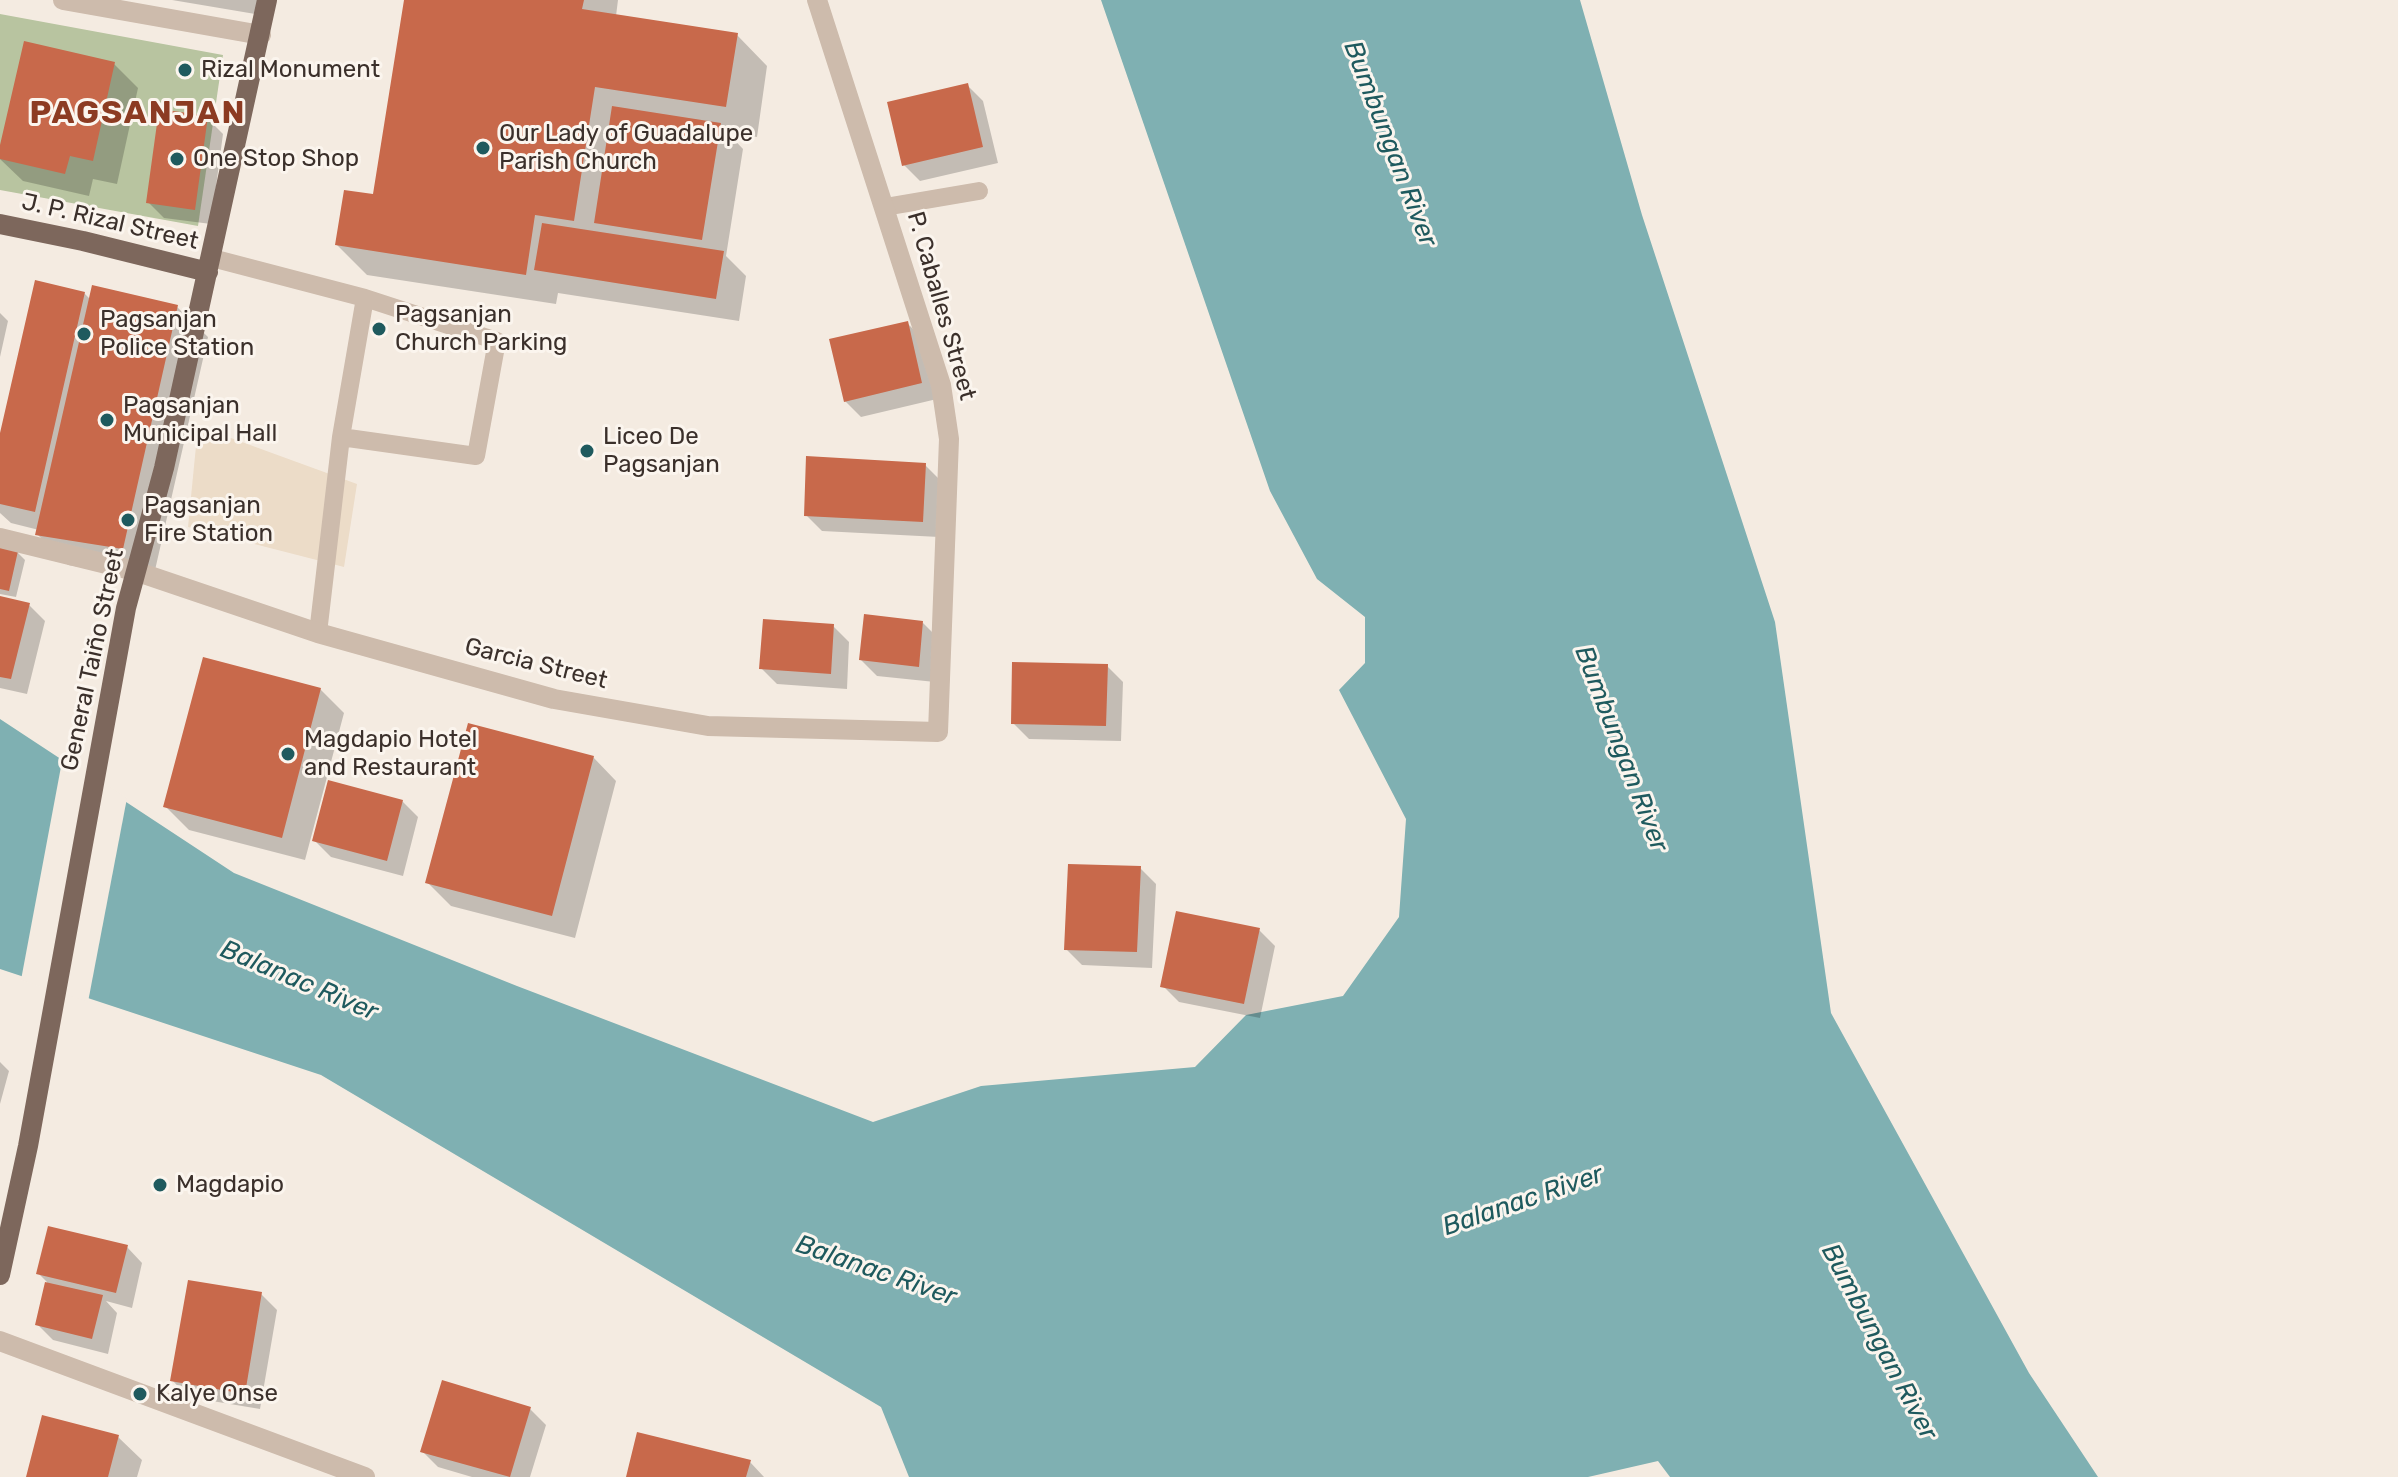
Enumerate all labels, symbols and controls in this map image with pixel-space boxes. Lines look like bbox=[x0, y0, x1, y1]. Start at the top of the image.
water label: Bumbungan River bbox=[1336, 37, 1444, 251]
place label: Rizal Monument bbox=[201, 56, 380, 84]
marker: Rizal Monument bbox=[176, 61, 194, 79]
district label: PAGSANJAN bbox=[29, 95, 247, 133]
place label: Our Lady of Guadalupe Parish Church bbox=[499, 120, 753, 176]
marker: Our Lady of Guadalupe Parish Church bbox=[474, 139, 492, 157]
place label: One Stop Shop bbox=[193, 145, 359, 173]
marker: One Stop Shop bbox=[168, 150, 186, 168]
street label: J. P. Rizal Street bbox=[19, 188, 201, 256]
street label: P. Caballes Street bbox=[900, 208, 982, 404]
place label: Pagsanjan Church Parking bbox=[395, 301, 567, 357]
place label: Pagsanjan Police Station bbox=[100, 306, 254, 362]
marker: Pagsanjan Church Parking bbox=[370, 320, 388, 338]
marker: Pagsanjan Police Station bbox=[75, 325, 93, 343]
place label: Pagsanjan Municipal Hall bbox=[123, 392, 277, 448]
marker: Pagsanjan Municipal Hall bbox=[98, 411, 116, 429]
place label: Liceo De Pagsanjan bbox=[603, 423, 720, 479]
marker: Liceo De Pagsanjan bbox=[578, 442, 596, 460]
place label: Pagsanjan Fire Station bbox=[144, 492, 273, 548]
marker: Pagsanjan Fire Station bbox=[119, 511, 137, 529]
street label: General Taiño Street bbox=[55, 546, 131, 774]
street label: Garcia Street bbox=[462, 632, 610, 696]
water label: Bumbungan River bbox=[1567, 642, 1675, 856]
place label: Magdapio Hotel and Restaurant bbox=[304, 726, 477, 782]
marker: Magdapio Hotel and Restaurant bbox=[279, 745, 297, 763]
water label: Balanac River bbox=[216, 934, 382, 1028]
water label: Balanac River bbox=[1439, 1159, 1607, 1243]
place label: Magdapio bbox=[176, 1171, 284, 1199]
marker: Magdapio bbox=[151, 1176, 169, 1194]
water label: Balanac River bbox=[792, 1229, 960, 1313]
water label: Bumbungan River bbox=[1814, 1239, 1944, 1445]
place label: Kalye Onse bbox=[156, 1380, 278, 1408]
marker: Kalye Onse bbox=[131, 1385, 149, 1403]

